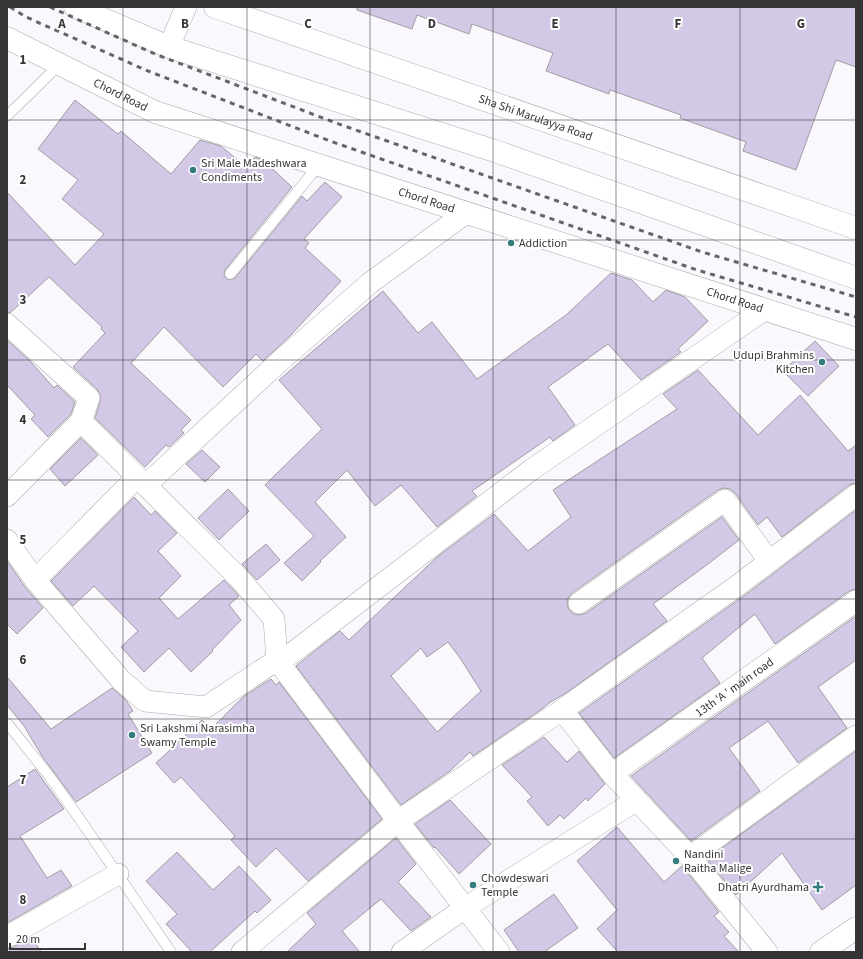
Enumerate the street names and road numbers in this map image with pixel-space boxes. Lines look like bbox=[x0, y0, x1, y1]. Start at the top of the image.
street label: Chord Road bbox=[90, 74, 151, 116]
street label: Sha Shi Marulayya Road bbox=[476, 90, 595, 145]
street label: Chord Road bbox=[396, 183, 457, 217]
street label: Chord Road bbox=[704, 283, 765, 317]
street label: 13th 'A ' main road bbox=[692, 653, 777, 721]

